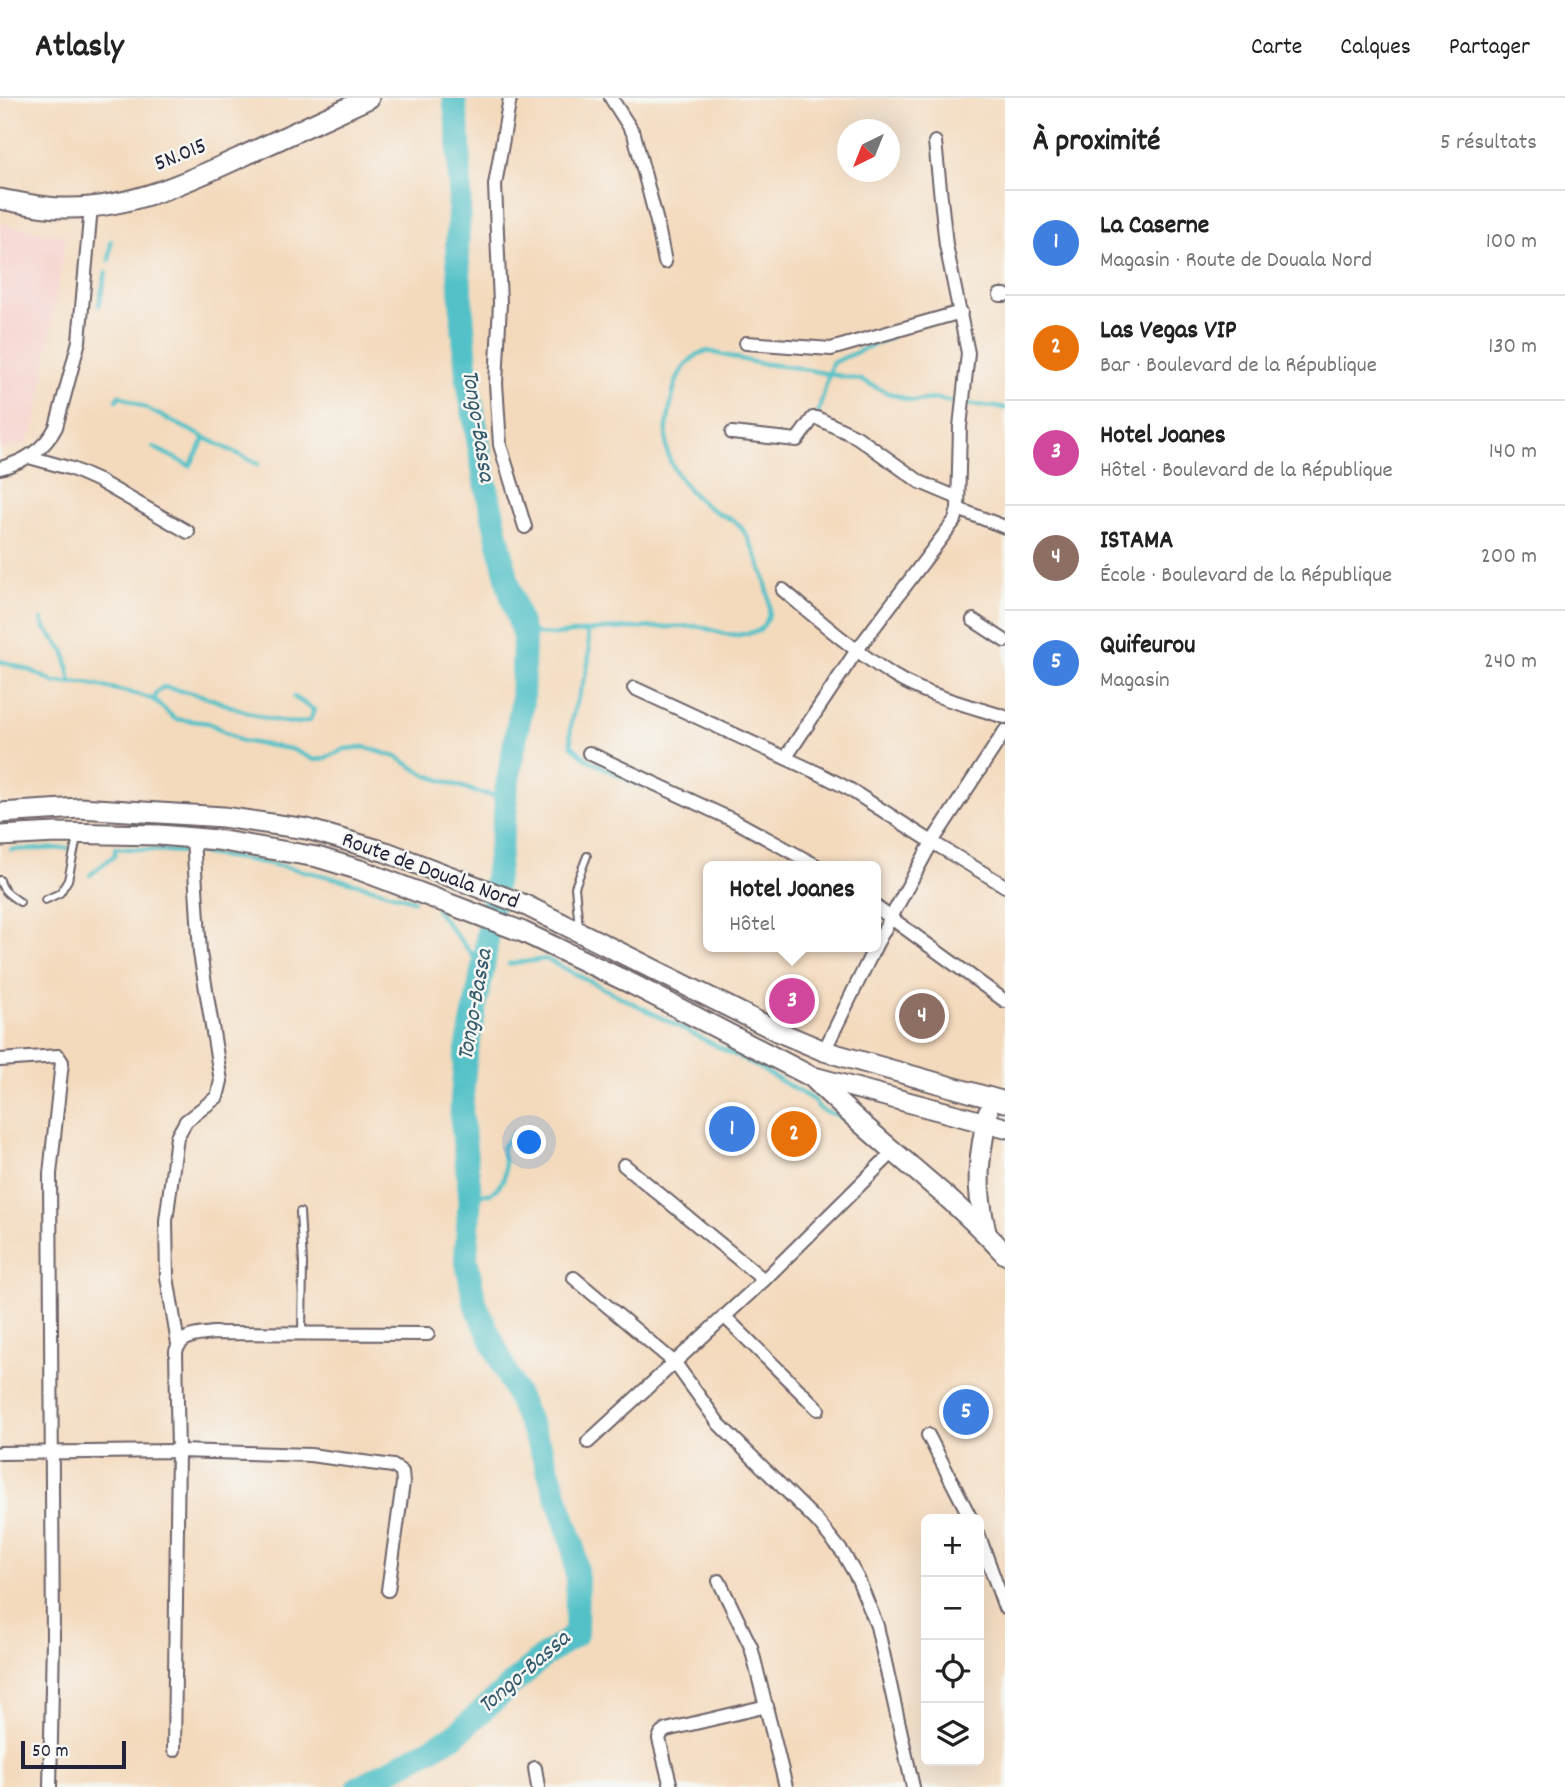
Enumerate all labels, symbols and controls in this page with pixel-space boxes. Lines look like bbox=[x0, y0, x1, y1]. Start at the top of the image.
text: Atlasly bbox=[35, 25, 124, 72]
text: Carte bbox=[1251, 31, 1302, 65]
text: Calques bbox=[1340, 31, 1411, 65]
text: Partager bbox=[1449, 31, 1530, 65]
north arrow bbox=[837, 119, 900, 182]
text: À proximité bbox=[1033, 122, 1160, 165]
text: 5 résultats bbox=[1440, 127, 1537, 160]
street label: 5N.015 bbox=[150, 131, 212, 181]
text: La Caserne bbox=[1100, 208, 1209, 245]
text: 1 bbox=[1053, 226, 1059, 259]
text: 100 m bbox=[1486, 226, 1537, 259]
text: Magasin · Route de Douala Nord bbox=[1100, 245, 1372, 278]
text: Las Vegas VIP bbox=[1100, 313, 1237, 350]
text: 2 bbox=[1051, 331, 1061, 364]
text: 130 m bbox=[1488, 331, 1537, 364]
text: Bar · Boulevard de la République bbox=[1100, 350, 1377, 383]
water label: Tongo-Bassa bbox=[451, 368, 503, 486]
text: Hotel Joanes bbox=[1100, 418, 1226, 455]
text: 3 bbox=[1051, 436, 1061, 469]
text: 140 m bbox=[1489, 436, 1537, 469]
text: Hôtel · Boulevard de la République bbox=[1100, 455, 1393, 488]
text: ISTAMA bbox=[1100, 523, 1174, 560]
text: 4 bbox=[1051, 541, 1061, 574]
text: 200 m bbox=[1481, 541, 1537, 574]
text: École · Boulevard de la République bbox=[1100, 560, 1392, 593]
text: Quifeurou bbox=[1100, 628, 1195, 665]
text: 5 bbox=[1051, 646, 1061, 679]
text: 240 m bbox=[1484, 646, 1537, 679]
text: Magasin bbox=[1100, 665, 1170, 698]
street label: Route de Douala Nord bbox=[337, 825, 523, 919]
popup bbox=[703, 861, 881, 952]
text: Hotel Joanes bbox=[729, 872, 855, 909]
text: Hôtel bbox=[729, 909, 775, 942]
water label: Tongo-Bassa bbox=[449, 945, 503, 1063]
pin: 3 bbox=[769, 975, 815, 1027]
pin: 4 bbox=[899, 990, 945, 1042]
pin: 1 bbox=[709, 1103, 755, 1155]
pin: 2 bbox=[771, 1108, 817, 1160]
your location bbox=[512, 1125, 546, 1159]
pin: 5 bbox=[943, 1386, 989, 1438]
map controls bbox=[921, 1514, 984, 1766]
button: + bbox=[921, 1514, 984, 1577]
button: − bbox=[921, 1577, 984, 1640]
water label: Tongo-Bassa bbox=[471, 1622, 580, 1723]
button: locate bbox=[921, 1640, 984, 1703]
button: layers bbox=[921, 1703, 984, 1766]
scale bar bbox=[21, 1738, 126, 1770]
text: 50 m bbox=[32, 1739, 69, 1766]

